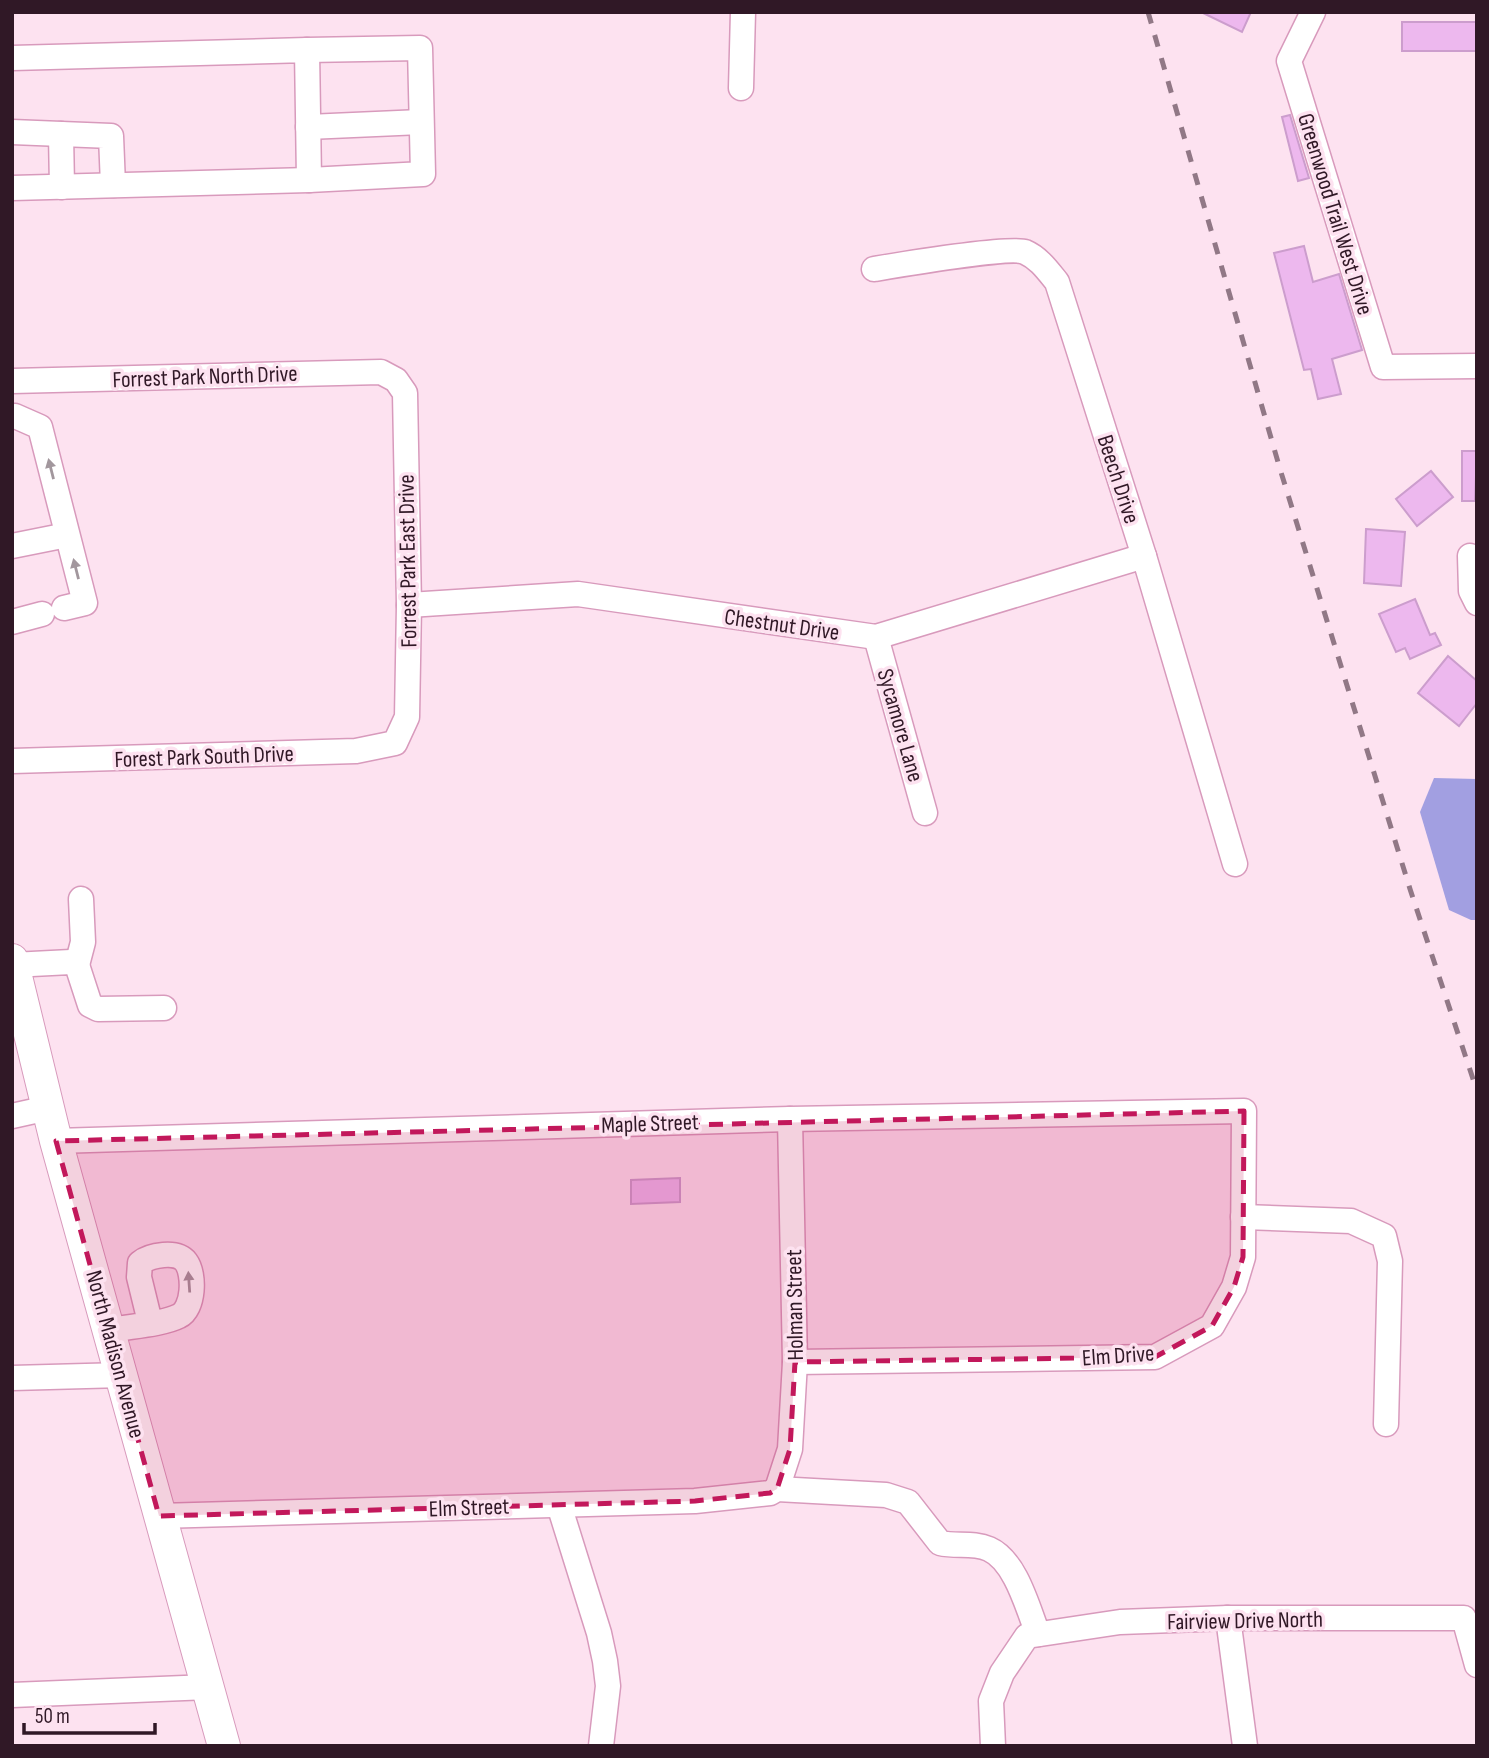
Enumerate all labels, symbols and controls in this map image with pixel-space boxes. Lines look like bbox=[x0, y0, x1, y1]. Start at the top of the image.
street label: Greenwood Trail West Drive bbox=[1291, 110, 1379, 318]
street label: Forrest Park North Drive bbox=[112, 360, 298, 394]
street label: Beech Drive bbox=[1091, 431, 1146, 527]
one-way arrow bbox=[45, 458, 56, 480]
street label: Forrest Park East Drive bbox=[392, 474, 424, 648]
one-way arrow bbox=[70, 558, 81, 580]
street label: Chestnut Drive bbox=[723, 603, 841, 647]
street label: Sycamore Lane bbox=[871, 666, 930, 785]
street label: Forest Park South Drive bbox=[114, 740, 294, 774]
street label: Maple Street bbox=[601, 1108, 699, 1140]
street label: Holman Street bbox=[780, 1249, 810, 1361]
street label: North Madison Avenue bbox=[79, 1267, 151, 1441]
one-way arrow bbox=[183, 1271, 194, 1293]
street label: Elm Drive bbox=[1081, 1340, 1155, 1372]
street label: Elm Street bbox=[428, 1493, 510, 1523]
street label: Fairview Drive North bbox=[1167, 1606, 1323, 1636]
scale bar bbox=[24, 1692, 156, 1736]
text: 50 m bbox=[35, 1704, 70, 1729]

